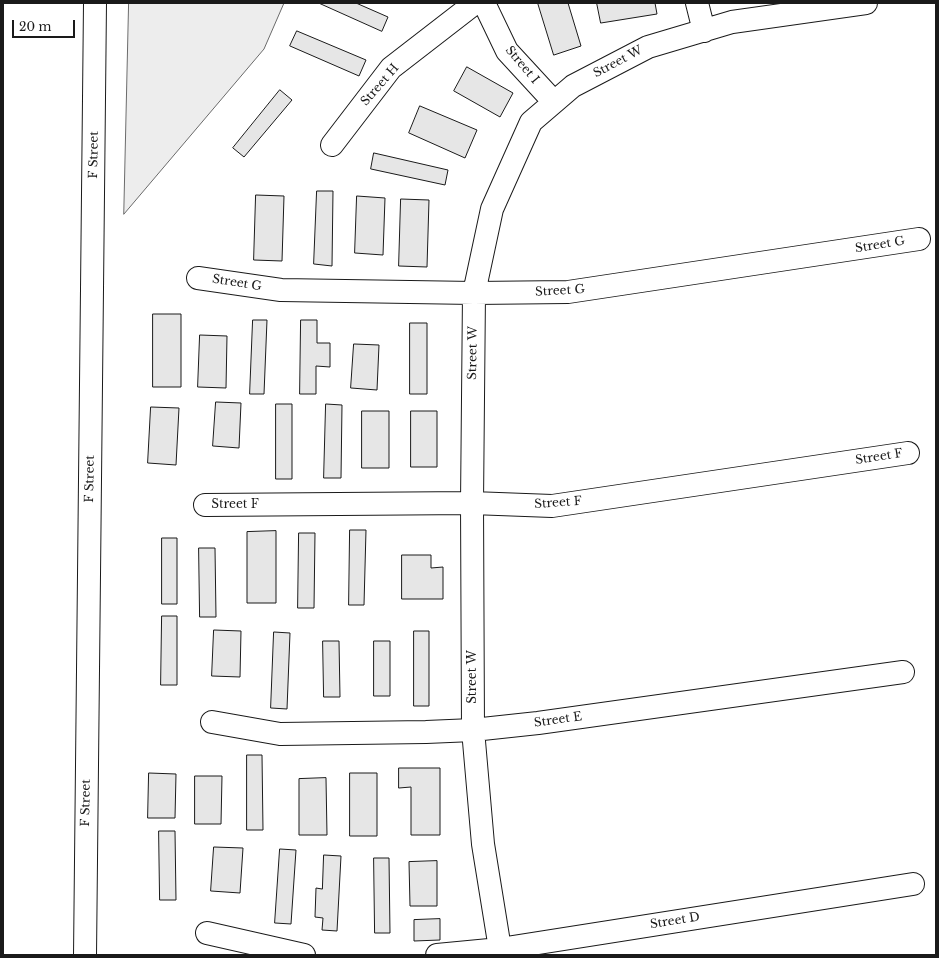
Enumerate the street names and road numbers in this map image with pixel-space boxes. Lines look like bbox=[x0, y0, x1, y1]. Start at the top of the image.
street label: Street I bbox=[502, 43, 542, 87]
street label: Street W bbox=[591, 43, 645, 81]
street label: Street H bbox=[358, 61, 402, 109]
street label: F Street bbox=[86, 131, 102, 179]
street label: Street G bbox=[854, 234, 906, 256]
street label: Street G bbox=[211, 272, 263, 294]
street label: Street G bbox=[535, 283, 585, 299]
street label: Street W bbox=[465, 326, 481, 380]
street label: Street F bbox=[854, 446, 904, 468]
street label: F Street bbox=[82, 455, 98, 503]
street label: Street F bbox=[534, 494, 582, 512]
street label: Street F bbox=[211, 498, 259, 512]
street label: Street W bbox=[466, 650, 480, 704]
street label: Street E bbox=[533, 710, 583, 730]
street label: F Street bbox=[78, 779, 94, 827]
street label: Street D bbox=[649, 910, 701, 932]

